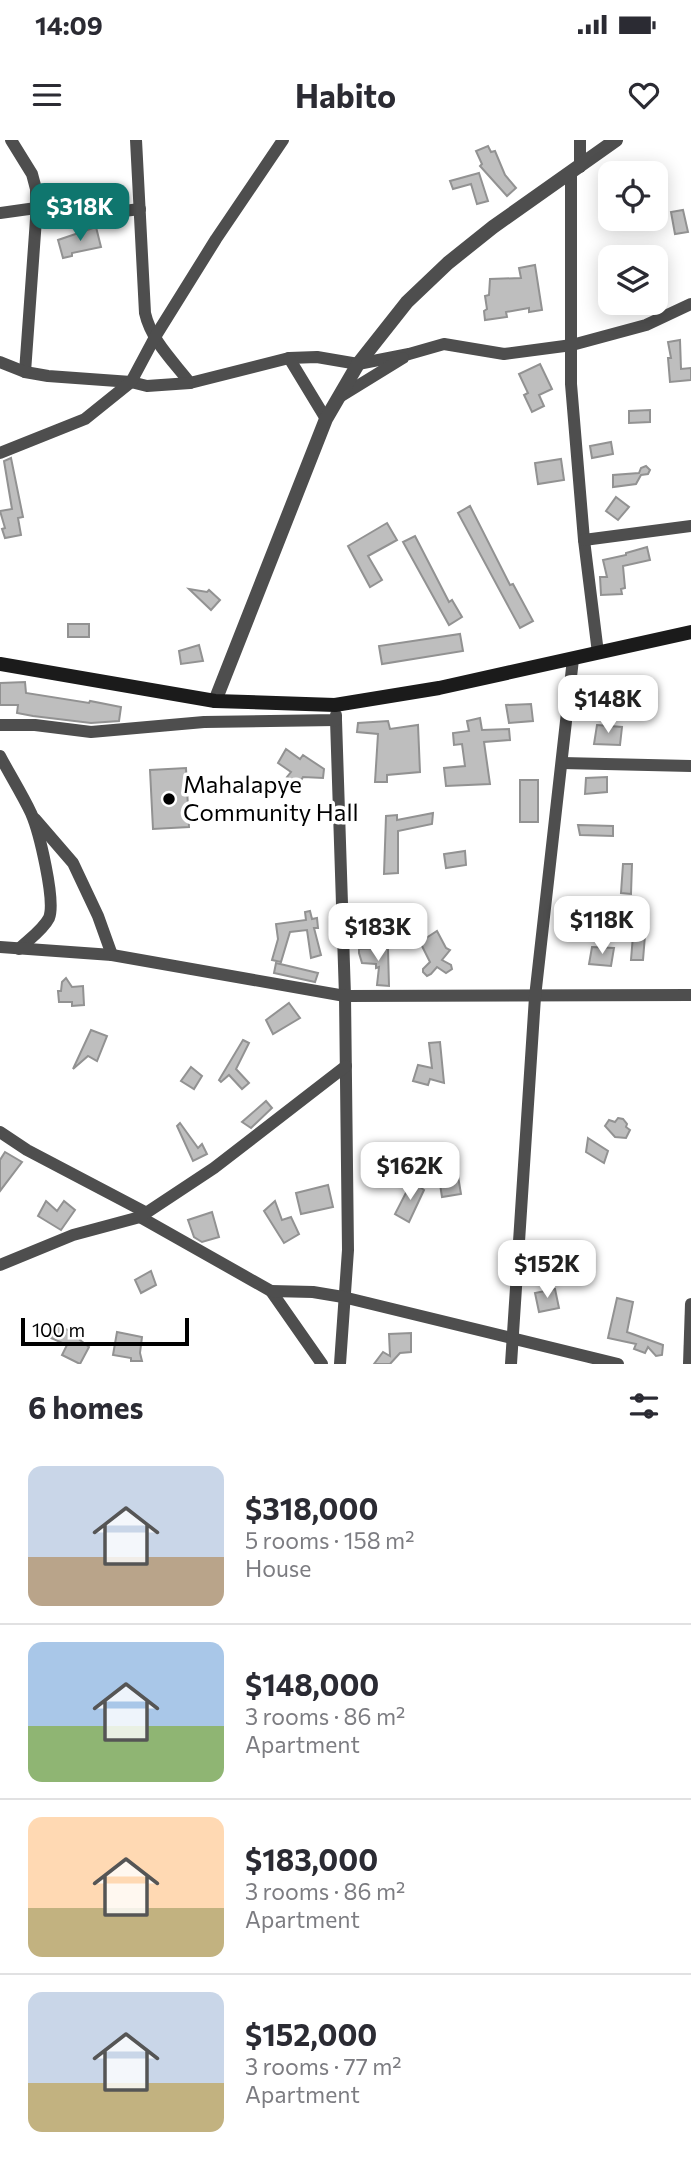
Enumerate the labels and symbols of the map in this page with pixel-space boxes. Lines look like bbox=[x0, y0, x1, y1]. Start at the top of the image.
pin: $318K bbox=[31, 183, 129, 243]
pin: $148K bbox=[559, 676, 657, 735]
place label: Mahalapye Community Hall bbox=[183, 769, 359, 826]
marker: Mahalapye Community Hall bbox=[161, 791, 177, 807]
pin: $118K bbox=[553, 896, 651, 956]
pin: $183K bbox=[329, 904, 427, 963]
pin: $162K bbox=[361, 1142, 459, 1202]
pin: $152K bbox=[498, 1240, 596, 1300]
scale bar bbox=[21, 1315, 189, 1347]

